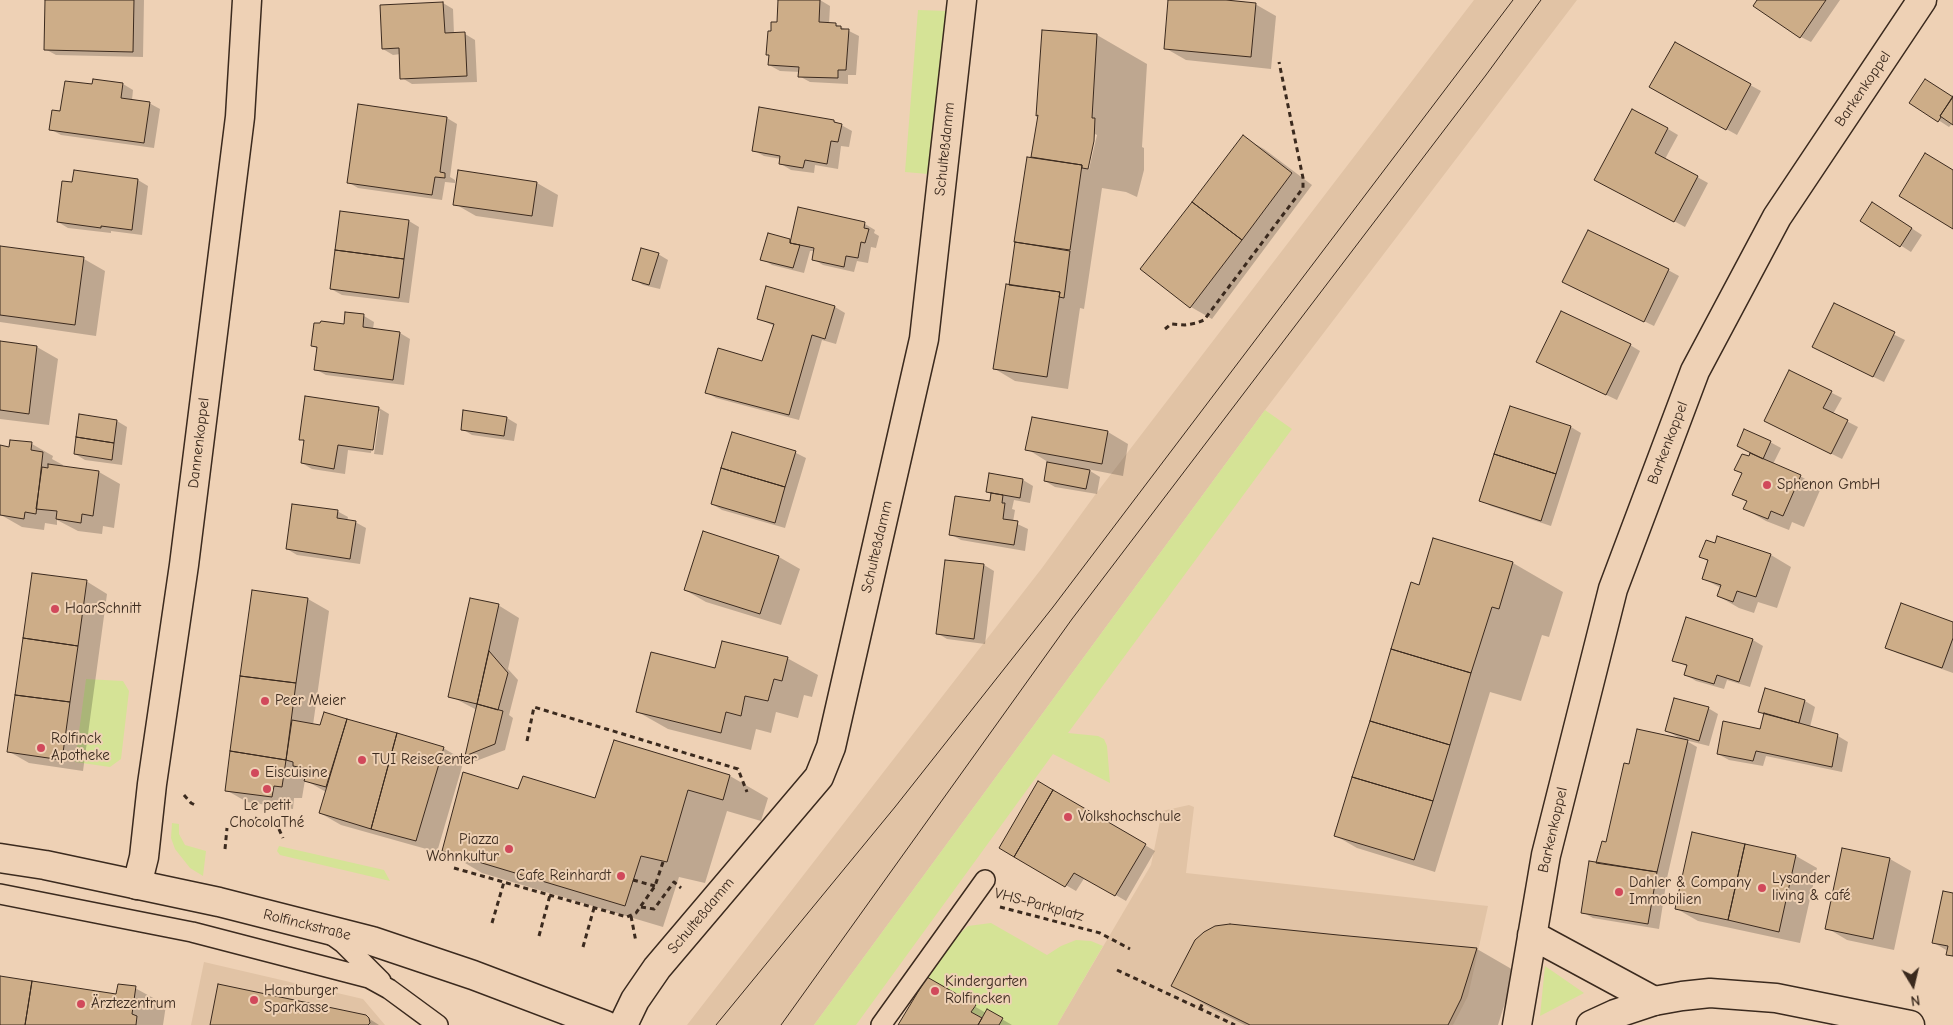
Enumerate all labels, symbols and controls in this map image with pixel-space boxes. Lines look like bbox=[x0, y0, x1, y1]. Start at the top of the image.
street label: Barkenkoppel bbox=[1831, 48, 1895, 130]
street label: Schulteßdamm bbox=[931, 101, 959, 197]
street label: Dannenkoppel bbox=[185, 397, 213, 489]
street label: Barkenkoppel bbox=[1644, 399, 1692, 487]
place label: Sphenon GmbH bbox=[1777, 476, 1880, 494]
marker: Sphenon GmbH bbox=[1761, 479, 1773, 491]
street label: Schulteßdamm bbox=[858, 499, 896, 595]
place label: HaarSchnitt bbox=[65, 600, 141, 618]
marker: HaarSchnitt bbox=[49, 603, 61, 615]
place label: Peer Meier bbox=[275, 692, 346, 710]
marker: Peer Meier bbox=[259, 695, 271, 707]
place label: Rolfinck Apotheke bbox=[51, 730, 110, 765]
marker: Rolfinck Apotheke bbox=[35, 742, 47, 754]
place label: TUI ReiseCenter bbox=[372, 751, 477, 769]
marker: TUI ReiseCenter bbox=[356, 754, 368, 766]
place label: Eiscuisine bbox=[265, 764, 327, 782]
marker: Eiscuisine bbox=[249, 767, 261, 779]
marker: Le petit ChocolaThé bbox=[261, 783, 273, 795]
street label: Barkenkoppel bbox=[1534, 785, 1572, 875]
place label: Le petit ChocolaThé bbox=[230, 797, 304, 832]
place label: Volkshochschule bbox=[1078, 808, 1181, 826]
marker: Volkshochschule bbox=[1062, 811, 1074, 823]
place label: Piazza Wohnkultur bbox=[426, 831, 499, 866]
marker: Piazza Wohnkultur bbox=[503, 843, 515, 855]
place label: Cafe Reinhardt bbox=[516, 867, 611, 885]
marker: Cafe Reinhardt bbox=[615, 870, 627, 882]
place label: Lysander living & café bbox=[1772, 870, 1851, 905]
street label: Schulteßdamm bbox=[664, 874, 738, 958]
place label: Dahler & Company Immobilien bbox=[1629, 874, 1751, 909]
marker: Lysander living & café bbox=[1756, 882, 1768, 894]
street label: VHS-Parkplatz bbox=[992, 884, 1086, 926]
marker: Dahler & Company Immobilien bbox=[1613, 886, 1625, 898]
street label: Rolfinckstraße bbox=[261, 905, 353, 945]
north arrow bbox=[1888, 960, 1938, 1010]
place label: Kindergarten Rolfincken bbox=[945, 973, 1027, 1008]
place label: Hamburger Sparkasse bbox=[264, 982, 338, 1017]
marker: Kindergarten Rolfincken bbox=[929, 985, 941, 997]
text: N bbox=[1910, 991, 1921, 1009]
marker: Hamburger Sparkasse bbox=[248, 994, 260, 1006]
place label: Ärztezentrum bbox=[91, 995, 176, 1013]
marker: Ärztezentrum bbox=[75, 998, 87, 1010]

